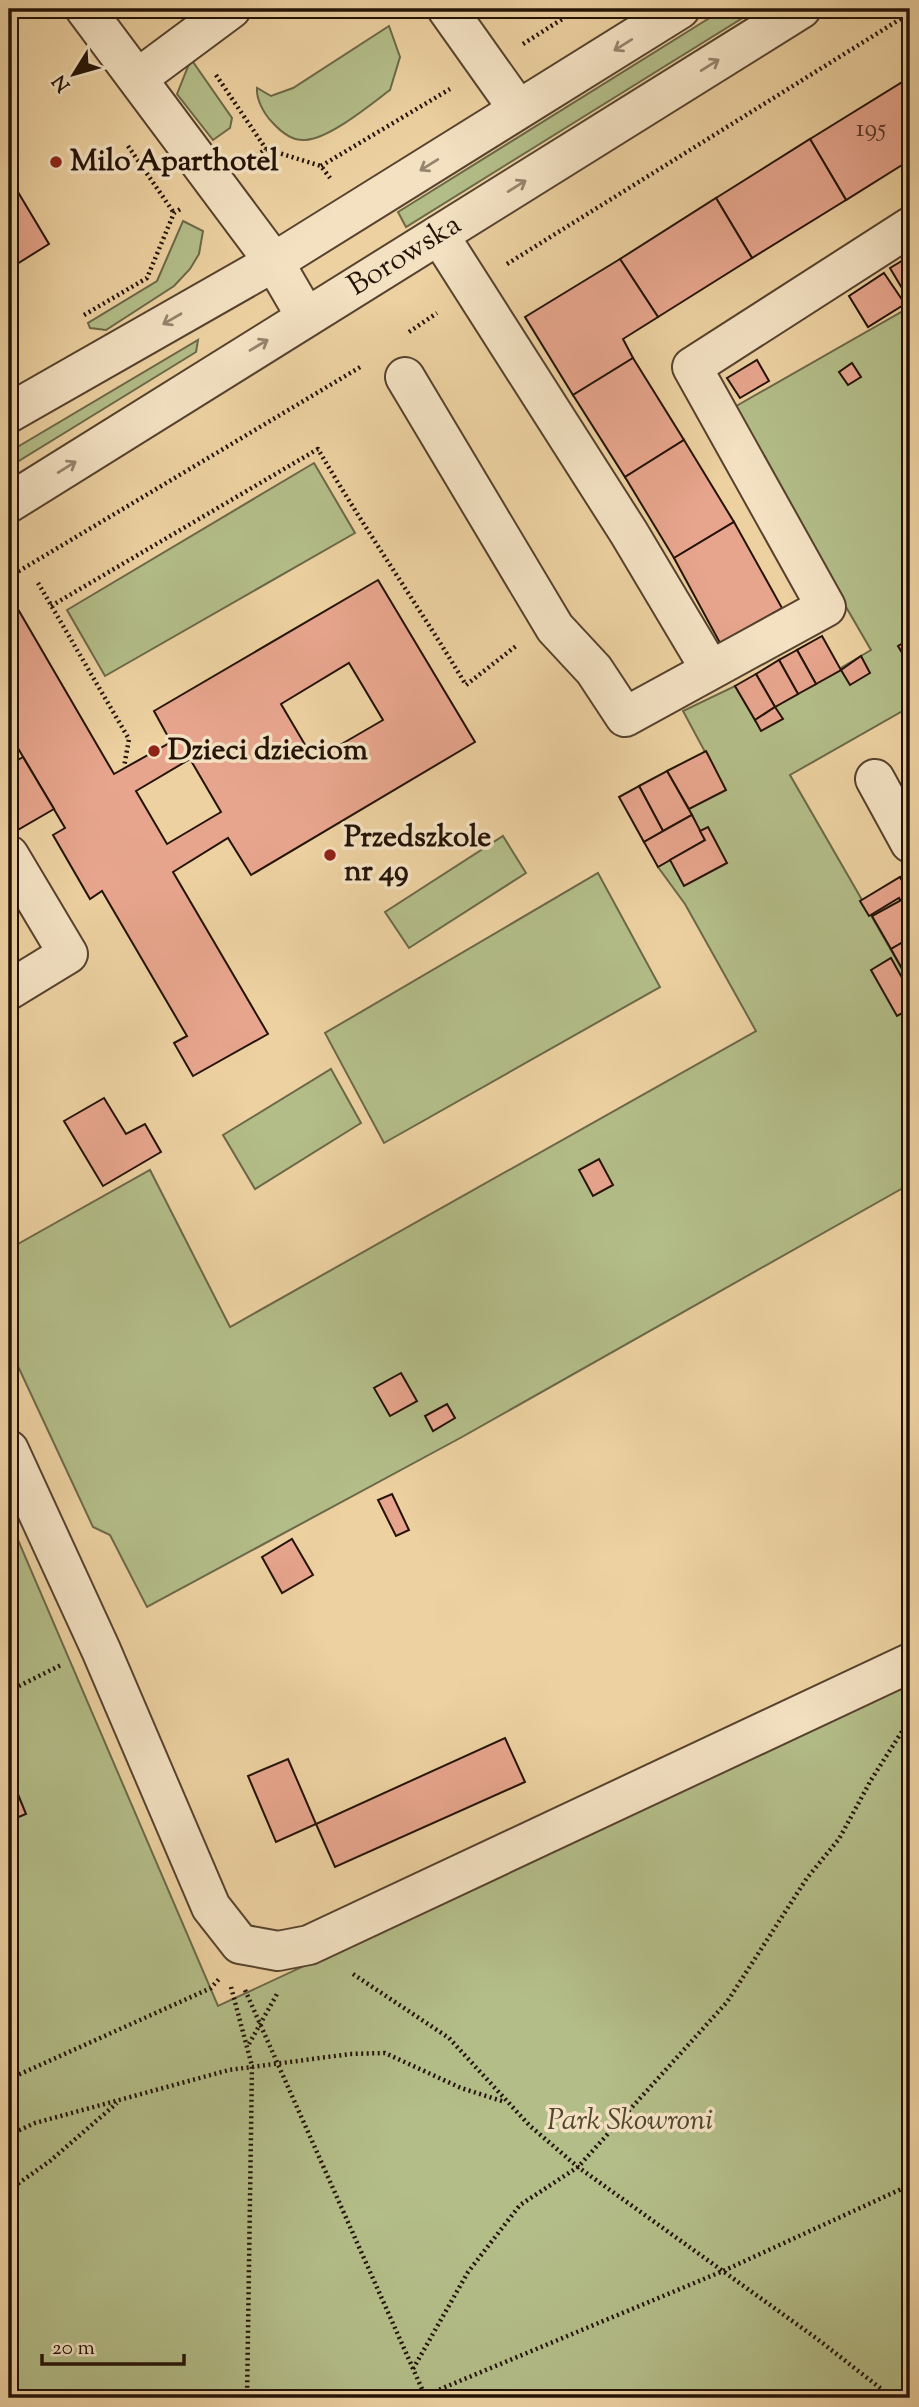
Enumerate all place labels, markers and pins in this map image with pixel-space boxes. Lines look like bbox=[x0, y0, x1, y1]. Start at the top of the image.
place label: Milo Aparthotel bbox=[70, 141, 279, 184]
marker: Milo Aparthotel bbox=[48, 154, 64, 170]
place label: Dzieci dzieciom bbox=[168, 730, 368, 773]
marker: Dzieci dzieciom bbox=[146, 743, 162, 759]
place label: Przedszkole nr 49 bbox=[344, 817, 491, 894]
marker: Przedszkole nr 49 bbox=[322, 847, 338, 863]

